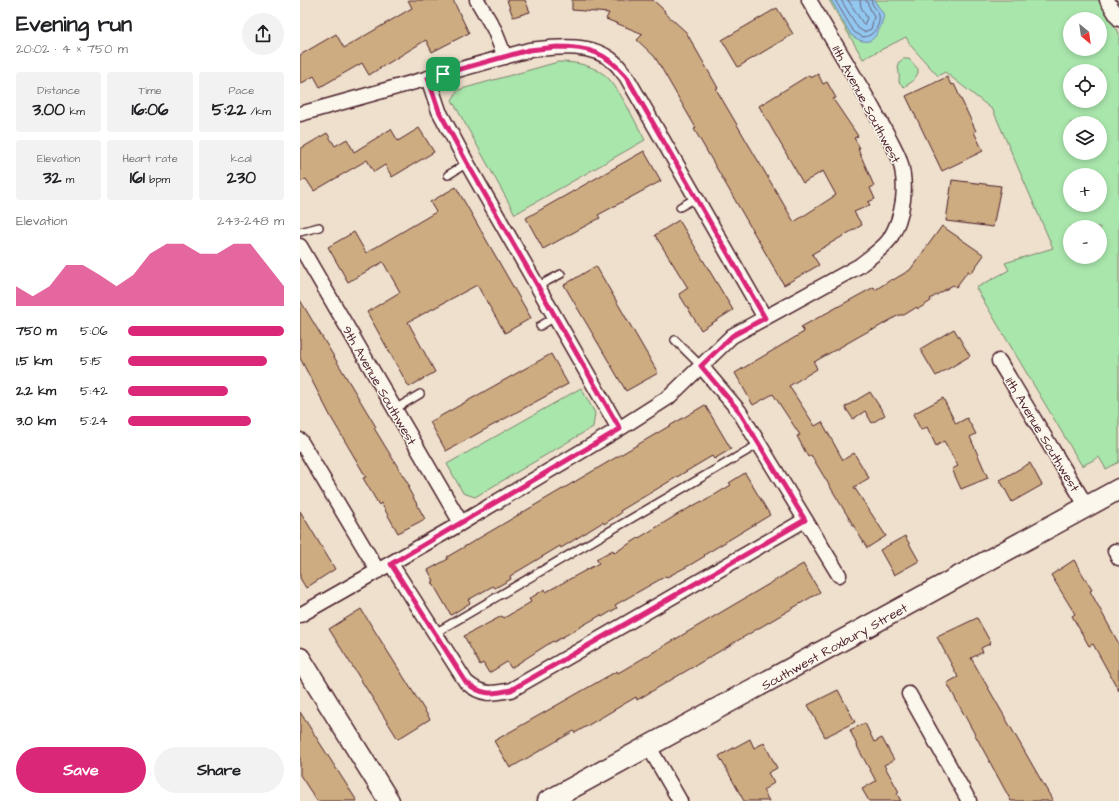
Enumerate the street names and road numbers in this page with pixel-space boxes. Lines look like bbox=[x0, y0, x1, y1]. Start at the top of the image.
street label: 11th Avenue Southwest bbox=[827, 42, 905, 167]
street label: 9th Avenue Southwest bbox=[338, 323, 421, 449]
street label: 11th Avenue Southwest bbox=[1001, 374, 1084, 496]
street label: Southwest Roxbury Street bbox=[758, 599, 912, 696]

